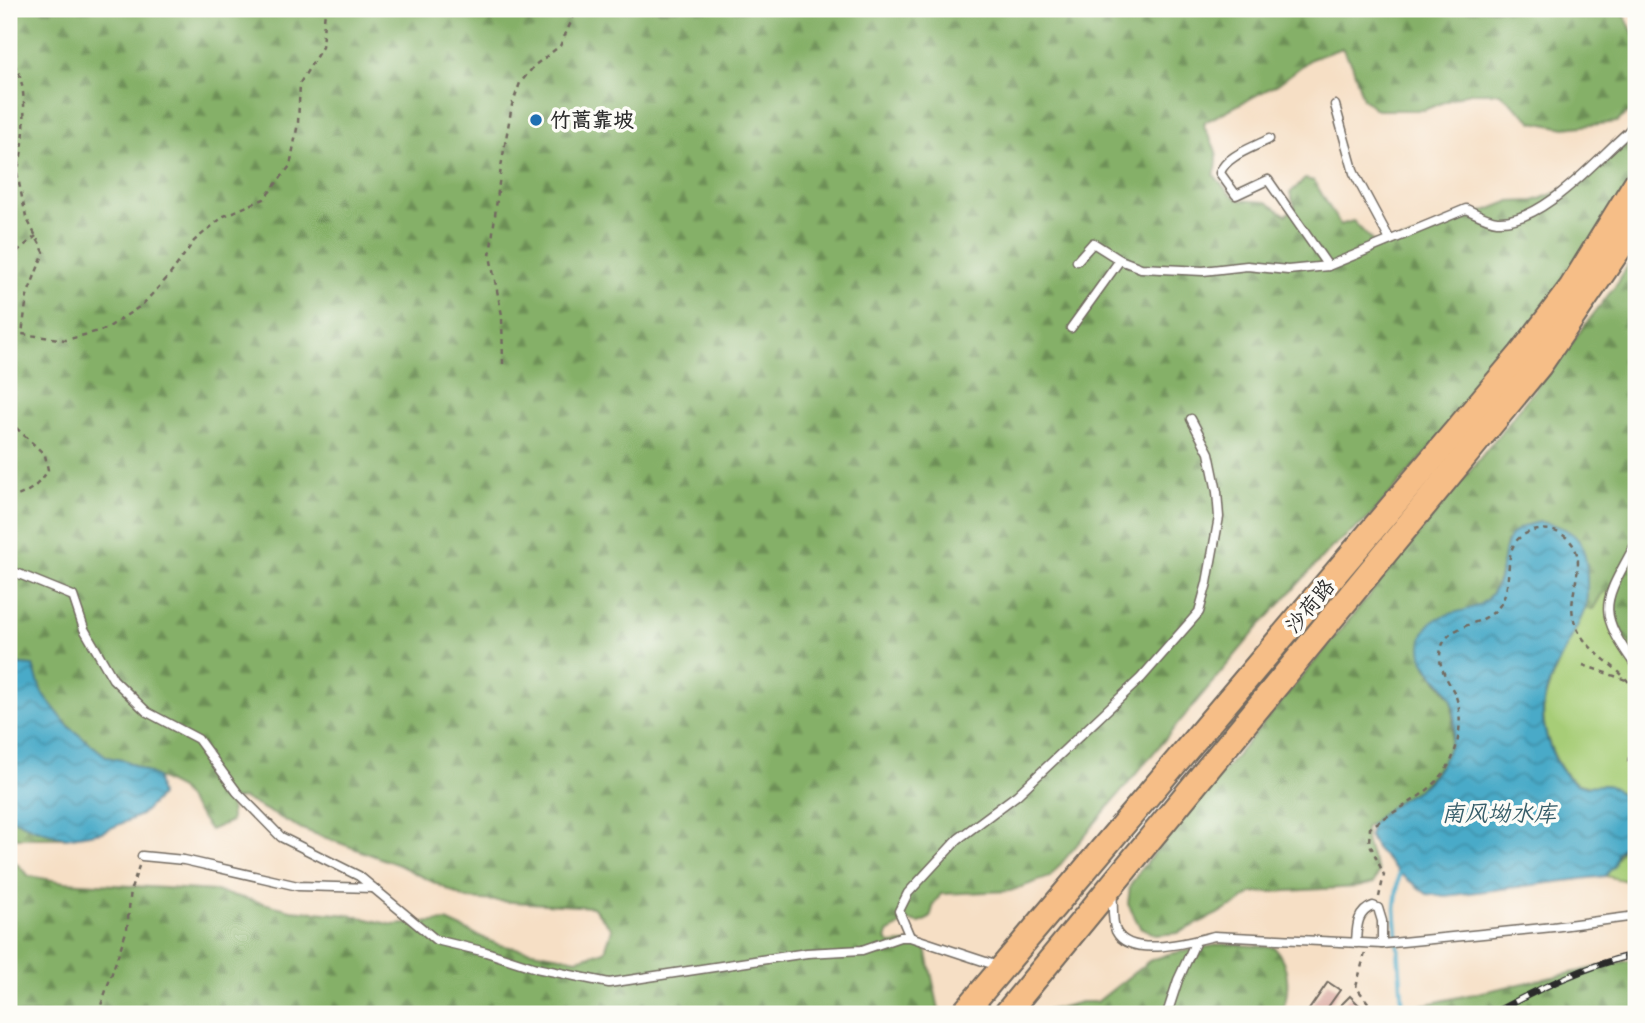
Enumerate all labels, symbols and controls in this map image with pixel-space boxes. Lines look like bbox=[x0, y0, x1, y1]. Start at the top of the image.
place label: 竹蒿靠坡 bbox=[550, 108, 634, 132]
marker: 竹蒿靠坡 bbox=[528, 112, 544, 128]
street label: 沙荷路 bbox=[1281, 574, 1339, 638]
water label: 南风坳水库 bbox=[1442, 800, 1559, 827]

